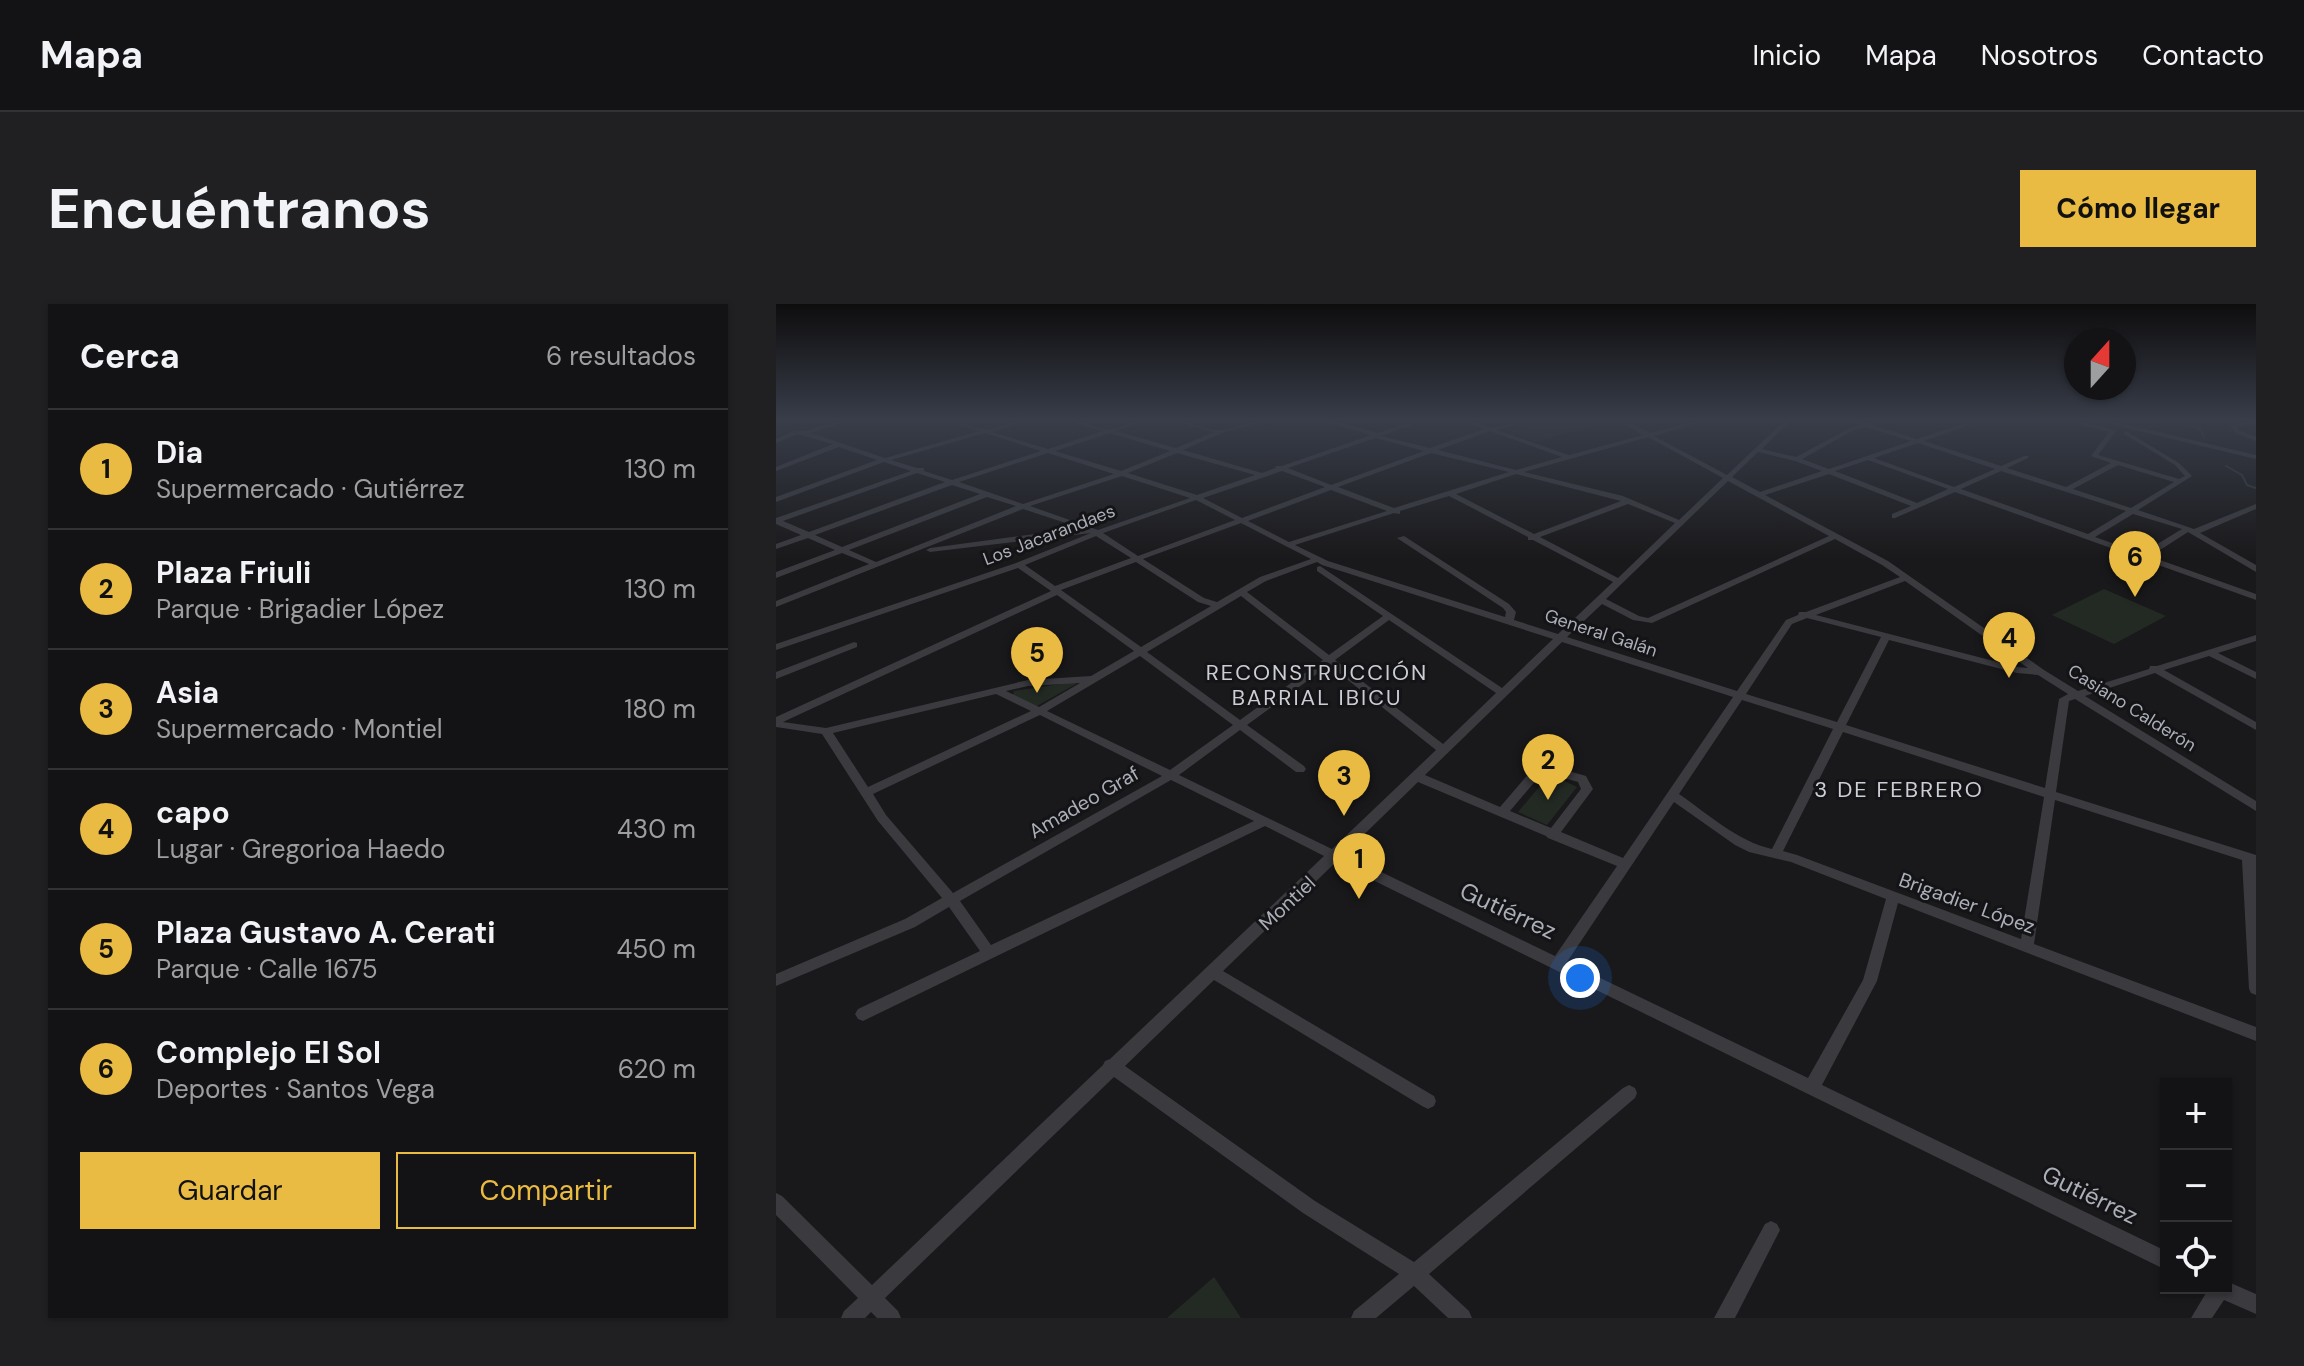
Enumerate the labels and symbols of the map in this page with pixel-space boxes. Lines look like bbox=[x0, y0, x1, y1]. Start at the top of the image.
north arrow bbox=[2064, 328, 2136, 400]
street label: Los Jacarandaes bbox=[980, 499, 1118, 571]
pin: 6 bbox=[2109, 531, 2161, 597]
street label: General Galán bbox=[1542, 603, 1660, 663]
pin: 4 bbox=[1983, 612, 2035, 678]
pin: 5 bbox=[1011, 627, 1063, 693]
district label: RECONSTRUCCIÓN BARRIAL IBICU bbox=[1206, 658, 1428, 712]
street label: Casiano Calderón bbox=[2063, 659, 2201, 757]
pin: 2 bbox=[1522, 734, 1574, 800]
pin: 3 bbox=[1318, 750, 1370, 816]
street label: Amadeo Graf bbox=[1024, 760, 1144, 844]
district label: 3 DE FEBRERO bbox=[1814, 775, 1984, 804]
pin: 1 bbox=[1333, 833, 1385, 899]
street label: Brigadier López bbox=[1895, 866, 2039, 940]
street label: Montiel bbox=[1253, 870, 1321, 936]
street label: Gutiérrez bbox=[1455, 875, 1561, 946]
your location bbox=[1560, 958, 1600, 998]
street label: Gutiérrez bbox=[2037, 1158, 2143, 1231]

